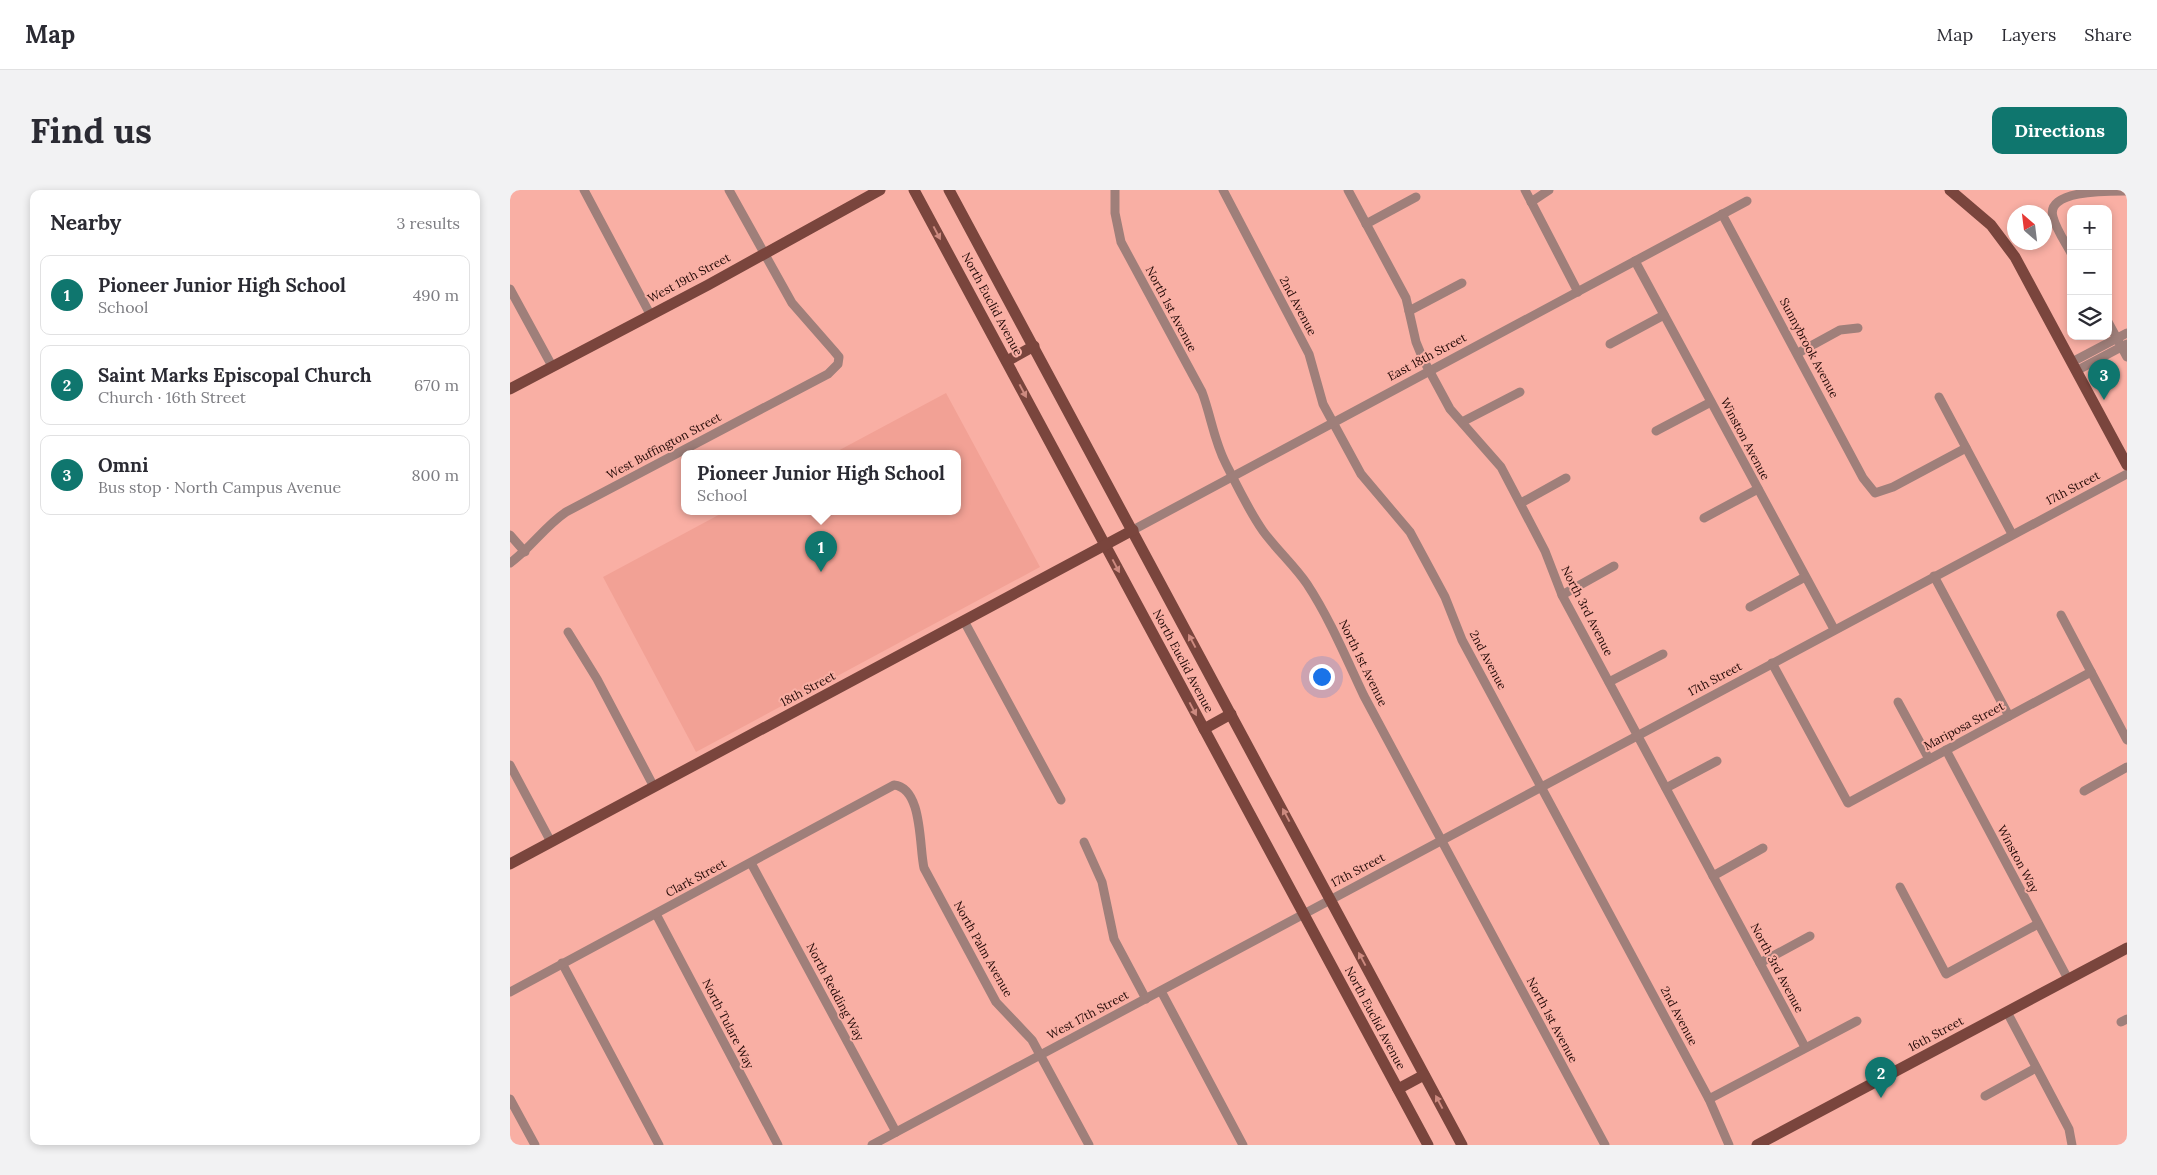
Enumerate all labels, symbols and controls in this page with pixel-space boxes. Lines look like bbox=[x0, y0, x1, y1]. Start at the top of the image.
text: Map bbox=[25, 19, 75, 50]
text: Map bbox=[1937, 23, 1973, 46]
text: Layers bbox=[2001, 23, 2056, 46]
text: Share bbox=[2084, 23, 2132, 46]
button: Directions bbox=[1992, 107, 2127, 154]
text: Find us bbox=[30, 108, 152, 153]
north arrow bbox=[2007, 205, 2052, 250]
map controls bbox=[2067, 205, 2112, 340]
button: + bbox=[2067, 205, 2112, 250]
text: Nearby bbox=[50, 209, 121, 236]
text: 3 results bbox=[396, 213, 460, 233]
one-way arrow bbox=[933, 226, 941, 240]
street label: West 19th Street bbox=[645, 249, 733, 306]
street label: North Euclid Avenue bbox=[959, 250, 1026, 358]
button: − bbox=[2067, 250, 2112, 295]
street label: North 1st Avenue bbox=[1143, 263, 1201, 355]
text: Pioneer Junior High School bbox=[98, 273, 346, 297]
street label: 2nd Avenue bbox=[1277, 274, 1321, 338]
text: 1 bbox=[64, 285, 70, 305]
text: 490 m bbox=[413, 285, 459, 305]
street label: Sunnybrook Avenue bbox=[1777, 295, 1842, 401]
button: layers bbox=[2067, 295, 2112, 340]
text: School bbox=[98, 297, 148, 317]
street label: East 18th Street bbox=[1385, 329, 1469, 384]
pin: 3 bbox=[2088, 359, 2120, 400]
text: Saint Marks Episcopal Church bbox=[98, 363, 372, 387]
text: 2 bbox=[63, 375, 71, 395]
text: 670 m bbox=[414, 375, 459, 395]
one-way arrow bbox=[1019, 384, 1027, 399]
text: Church · 16th Street bbox=[98, 387, 246, 407]
street label: Winston Avenue bbox=[1718, 395, 1774, 483]
street label: West Buffington Street bbox=[604, 409, 724, 482]
popup bbox=[681, 450, 961, 515]
text: Omni bbox=[98, 453, 148, 477]
text: Pioneer Junior High School bbox=[697, 461, 945, 485]
text: 3 bbox=[63, 465, 71, 485]
text: 800 m bbox=[412, 465, 459, 485]
street label: 17th Street bbox=[2043, 467, 2103, 508]
text: Bus stop · North Campus Avenue bbox=[98, 477, 341, 497]
text: School bbox=[697, 485, 747, 505]
pin: 1 bbox=[805, 531, 837, 572]
one-way arrow bbox=[1112, 558, 1120, 573]
street label: North 3rd Avenue bbox=[1558, 563, 1617, 659]
street label: North Euclid Avenue bbox=[1150, 607, 1217, 715]
street label: North 1st Avenue bbox=[1336, 617, 1391, 709]
street label: 2nd Avenue bbox=[1467, 628, 1511, 692]
one-way arrow bbox=[1188, 634, 1196, 649]
street label: 17th Street bbox=[1685, 658, 1745, 699]
your location bbox=[1309, 664, 1335, 690]
street label: 18th Street bbox=[778, 668, 838, 709]
street label: Mariposa Street bbox=[1921, 698, 2007, 753]
one-way arrow bbox=[1189, 701, 1197, 716]
one-way arrow bbox=[1281, 809, 1290, 822]
street label: Winston Way bbox=[1994, 823, 2043, 896]
street label: 17th Street bbox=[1328, 849, 1388, 890]
street label: Clark Street bbox=[663, 855, 729, 900]
street label: North Palm Avenue bbox=[951, 898, 1016, 1000]
street label: North 3rd Avenue bbox=[1748, 920, 1808, 1016]
street label: North Redding Way bbox=[803, 940, 868, 1044]
one-way arrow bbox=[1358, 951, 1366, 966]
street label: North Euclid Avenue bbox=[1342, 964, 1409, 1072]
street label: North 1st Avenue bbox=[1524, 974, 1582, 1066]
street label: North Tulare Way bbox=[699, 976, 758, 1072]
street label: 2nd Avenue bbox=[1658, 984, 1702, 1048]
street label: West 17th Street bbox=[1044, 987, 1131, 1042]
street label: 16th Street bbox=[1906, 1013, 1966, 1054]
pin: 2 bbox=[1865, 1057, 1897, 1098]
one-way arrow bbox=[1434, 1095, 1443, 1109]

